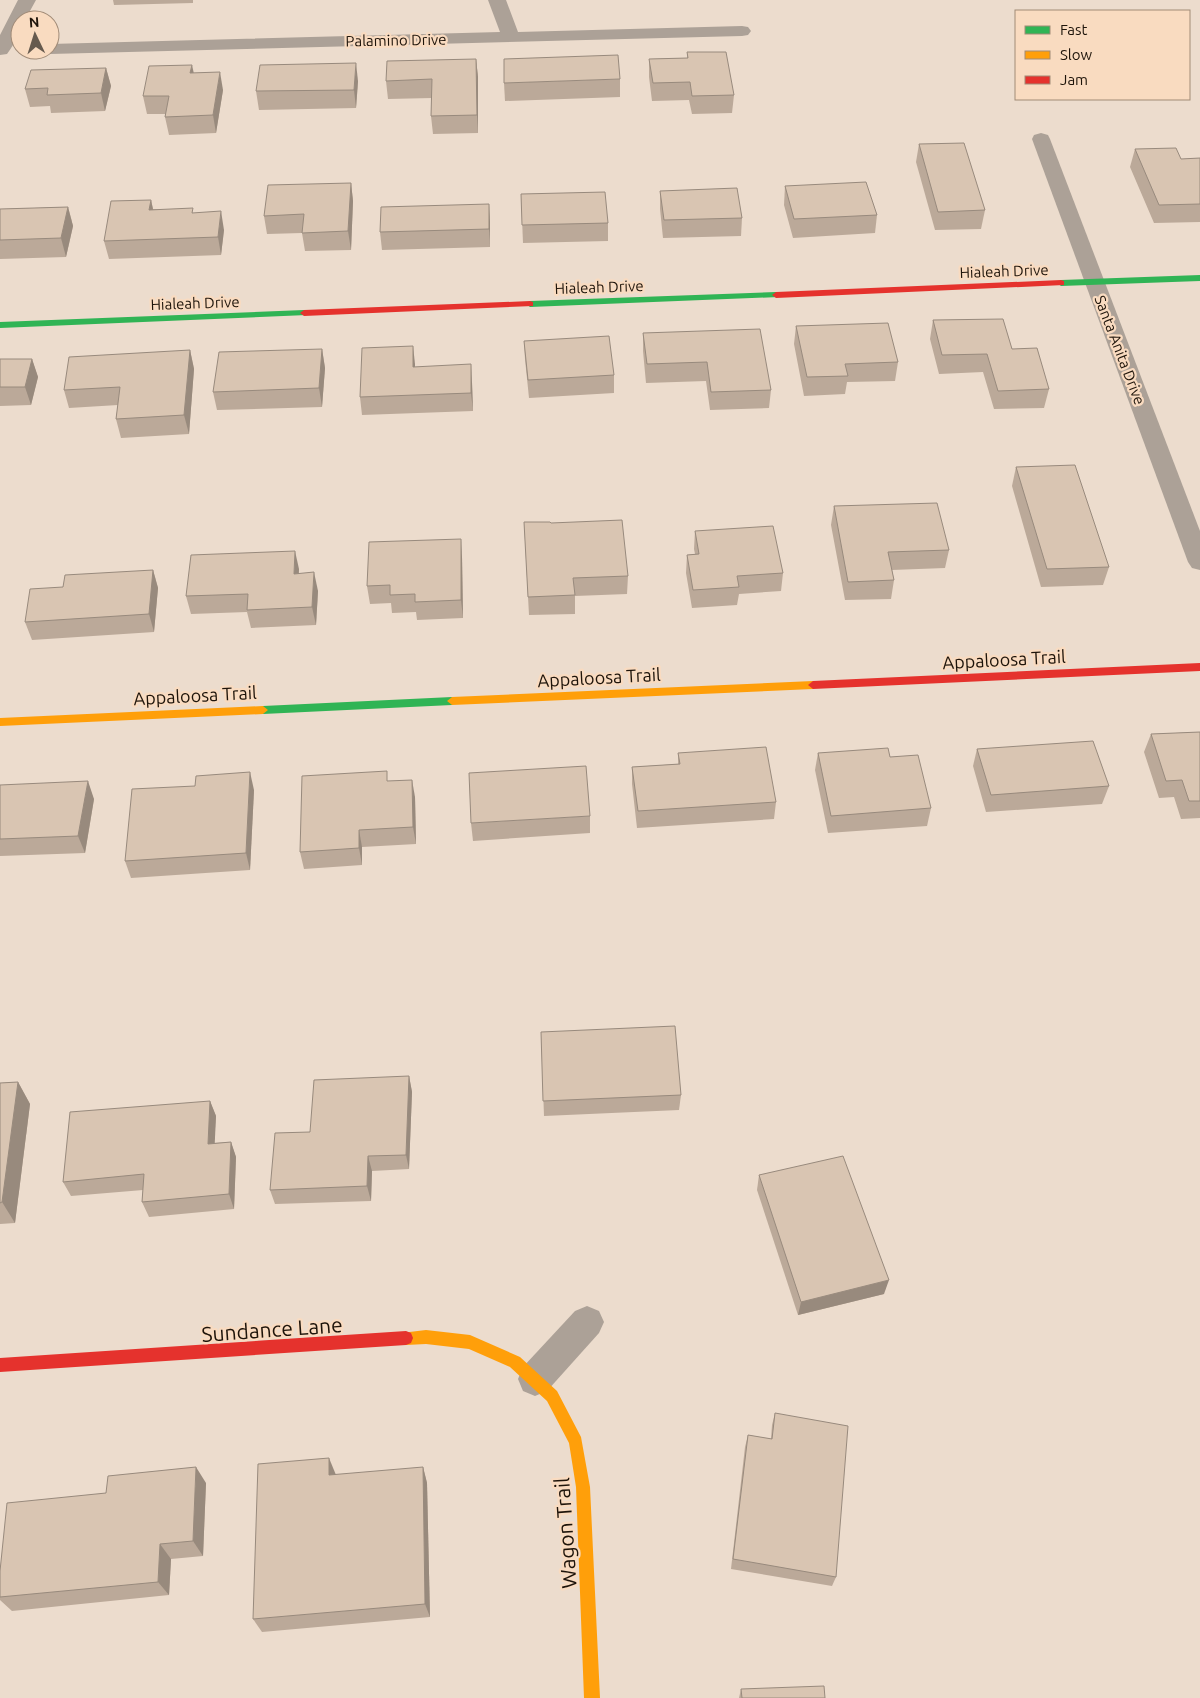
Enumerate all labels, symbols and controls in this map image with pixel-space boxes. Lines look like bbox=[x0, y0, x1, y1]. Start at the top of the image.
north arrow bbox=[10, 10, 60, 60]
legend bbox=[1015, 10, 1190, 100]
text: N bbox=[28, 14, 40, 30]
text: Fast bbox=[1060, 21, 1088, 38]
street label: Palamino Drive bbox=[345, 31, 447, 49]
text: Slow bbox=[1060, 46, 1093, 63]
text: Jam bbox=[1060, 71, 1088, 88]
street label: Hialeah Drive bbox=[959, 261, 1049, 281]
street label: Hialeah Drive bbox=[554, 277, 644, 297]
street label: Hialeah Drive bbox=[150, 293, 240, 313]
street label: Santa Anita Drive bbox=[1091, 293, 1149, 407]
street label: Appaloosa Trail bbox=[942, 646, 1066, 672]
street label: Appaloosa Trail bbox=[537, 664, 661, 690]
street label: Appaloosa Trail bbox=[133, 682, 257, 708]
street label: Sundance Lane bbox=[201, 1312, 343, 1346]
street label: Wagon Trail bbox=[549, 1477, 581, 1589]

